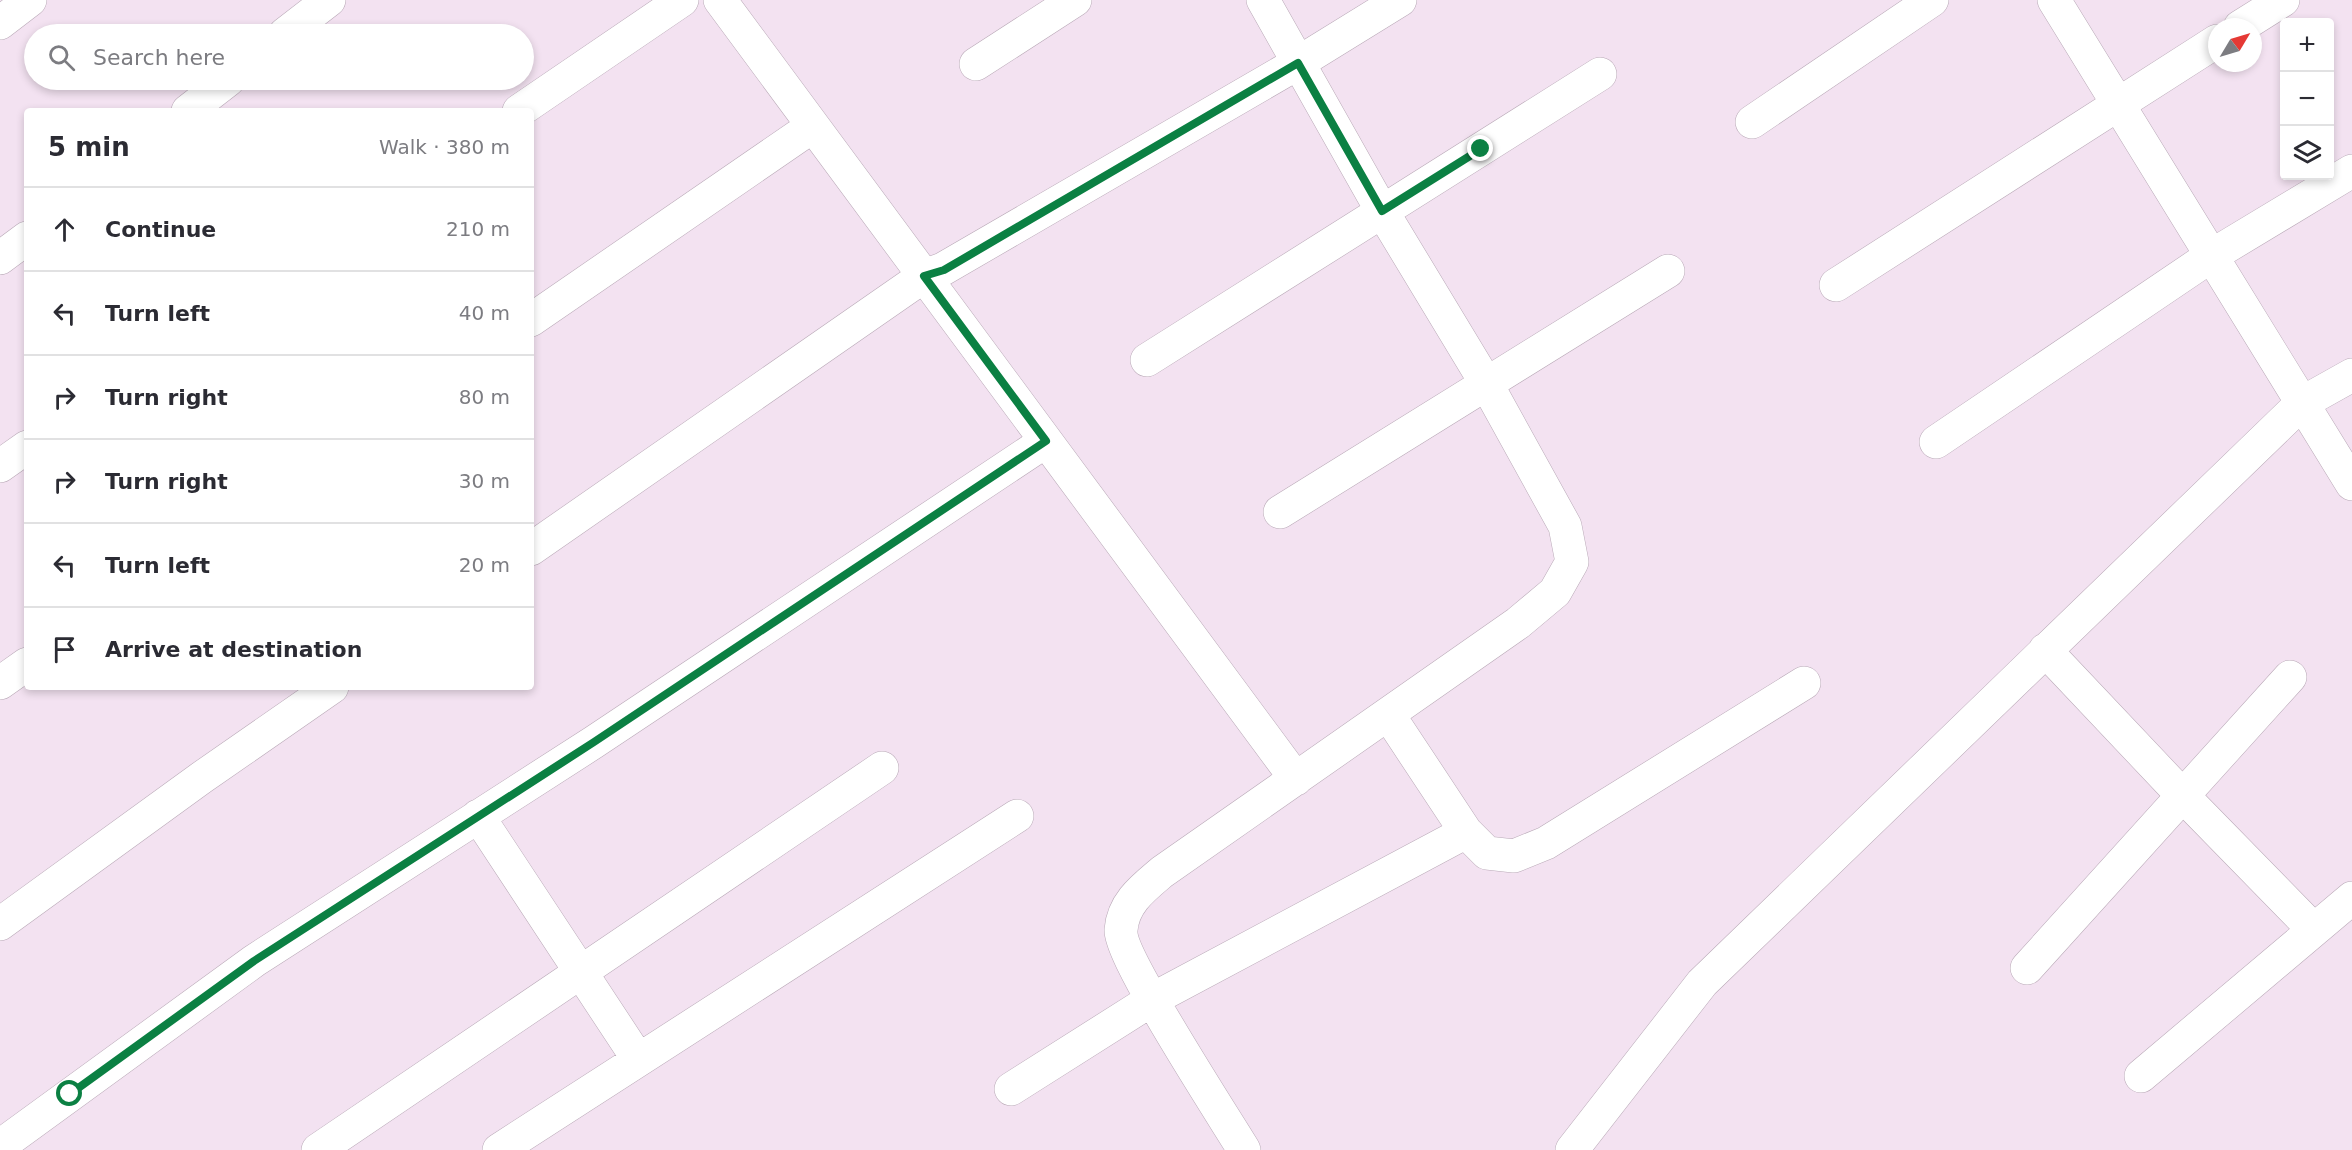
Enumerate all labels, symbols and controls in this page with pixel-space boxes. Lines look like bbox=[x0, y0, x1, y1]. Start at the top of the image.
north arrow bbox=[2208, 18, 2262, 72]
map controls bbox=[2280, 18, 2334, 180]
button: + bbox=[2280, 18, 2334, 72]
search box bbox=[24, 24, 534, 90]
icon: search bbox=[45, 41, 78, 74]
text: Search here bbox=[93, 45, 225, 70]
button: − bbox=[2280, 72, 2334, 126]
button: layers bbox=[2280, 126, 2334, 180]
text: 5 min bbox=[48, 132, 130, 162]
text: Walk · 380 m bbox=[379, 135, 510, 159]
route end bbox=[1467, 135, 1493, 161]
icon: ahead bbox=[48, 213, 81, 246]
text: Continue bbox=[105, 217, 216, 242]
text: 210 m bbox=[446, 217, 510, 241]
icon: left bbox=[48, 297, 81, 330]
text: Turn left bbox=[105, 301, 210, 326]
text: 40 m bbox=[459, 301, 510, 325]
icon: right bbox=[48, 381, 81, 414]
text: Turn right bbox=[105, 385, 228, 410]
text: 80 m bbox=[459, 385, 510, 409]
icon: right bbox=[48, 465, 81, 498]
text: Turn right bbox=[105, 469, 228, 494]
text: 30 m bbox=[459, 469, 510, 493]
icon: left bbox=[48, 549, 81, 582]
text: Turn left bbox=[105, 553, 210, 578]
text: 20 m bbox=[459, 553, 510, 577]
icon: arrive bbox=[48, 633, 81, 666]
text: Arrive at destination bbox=[105, 637, 362, 662]
route start bbox=[56, 1080, 82, 1106]

